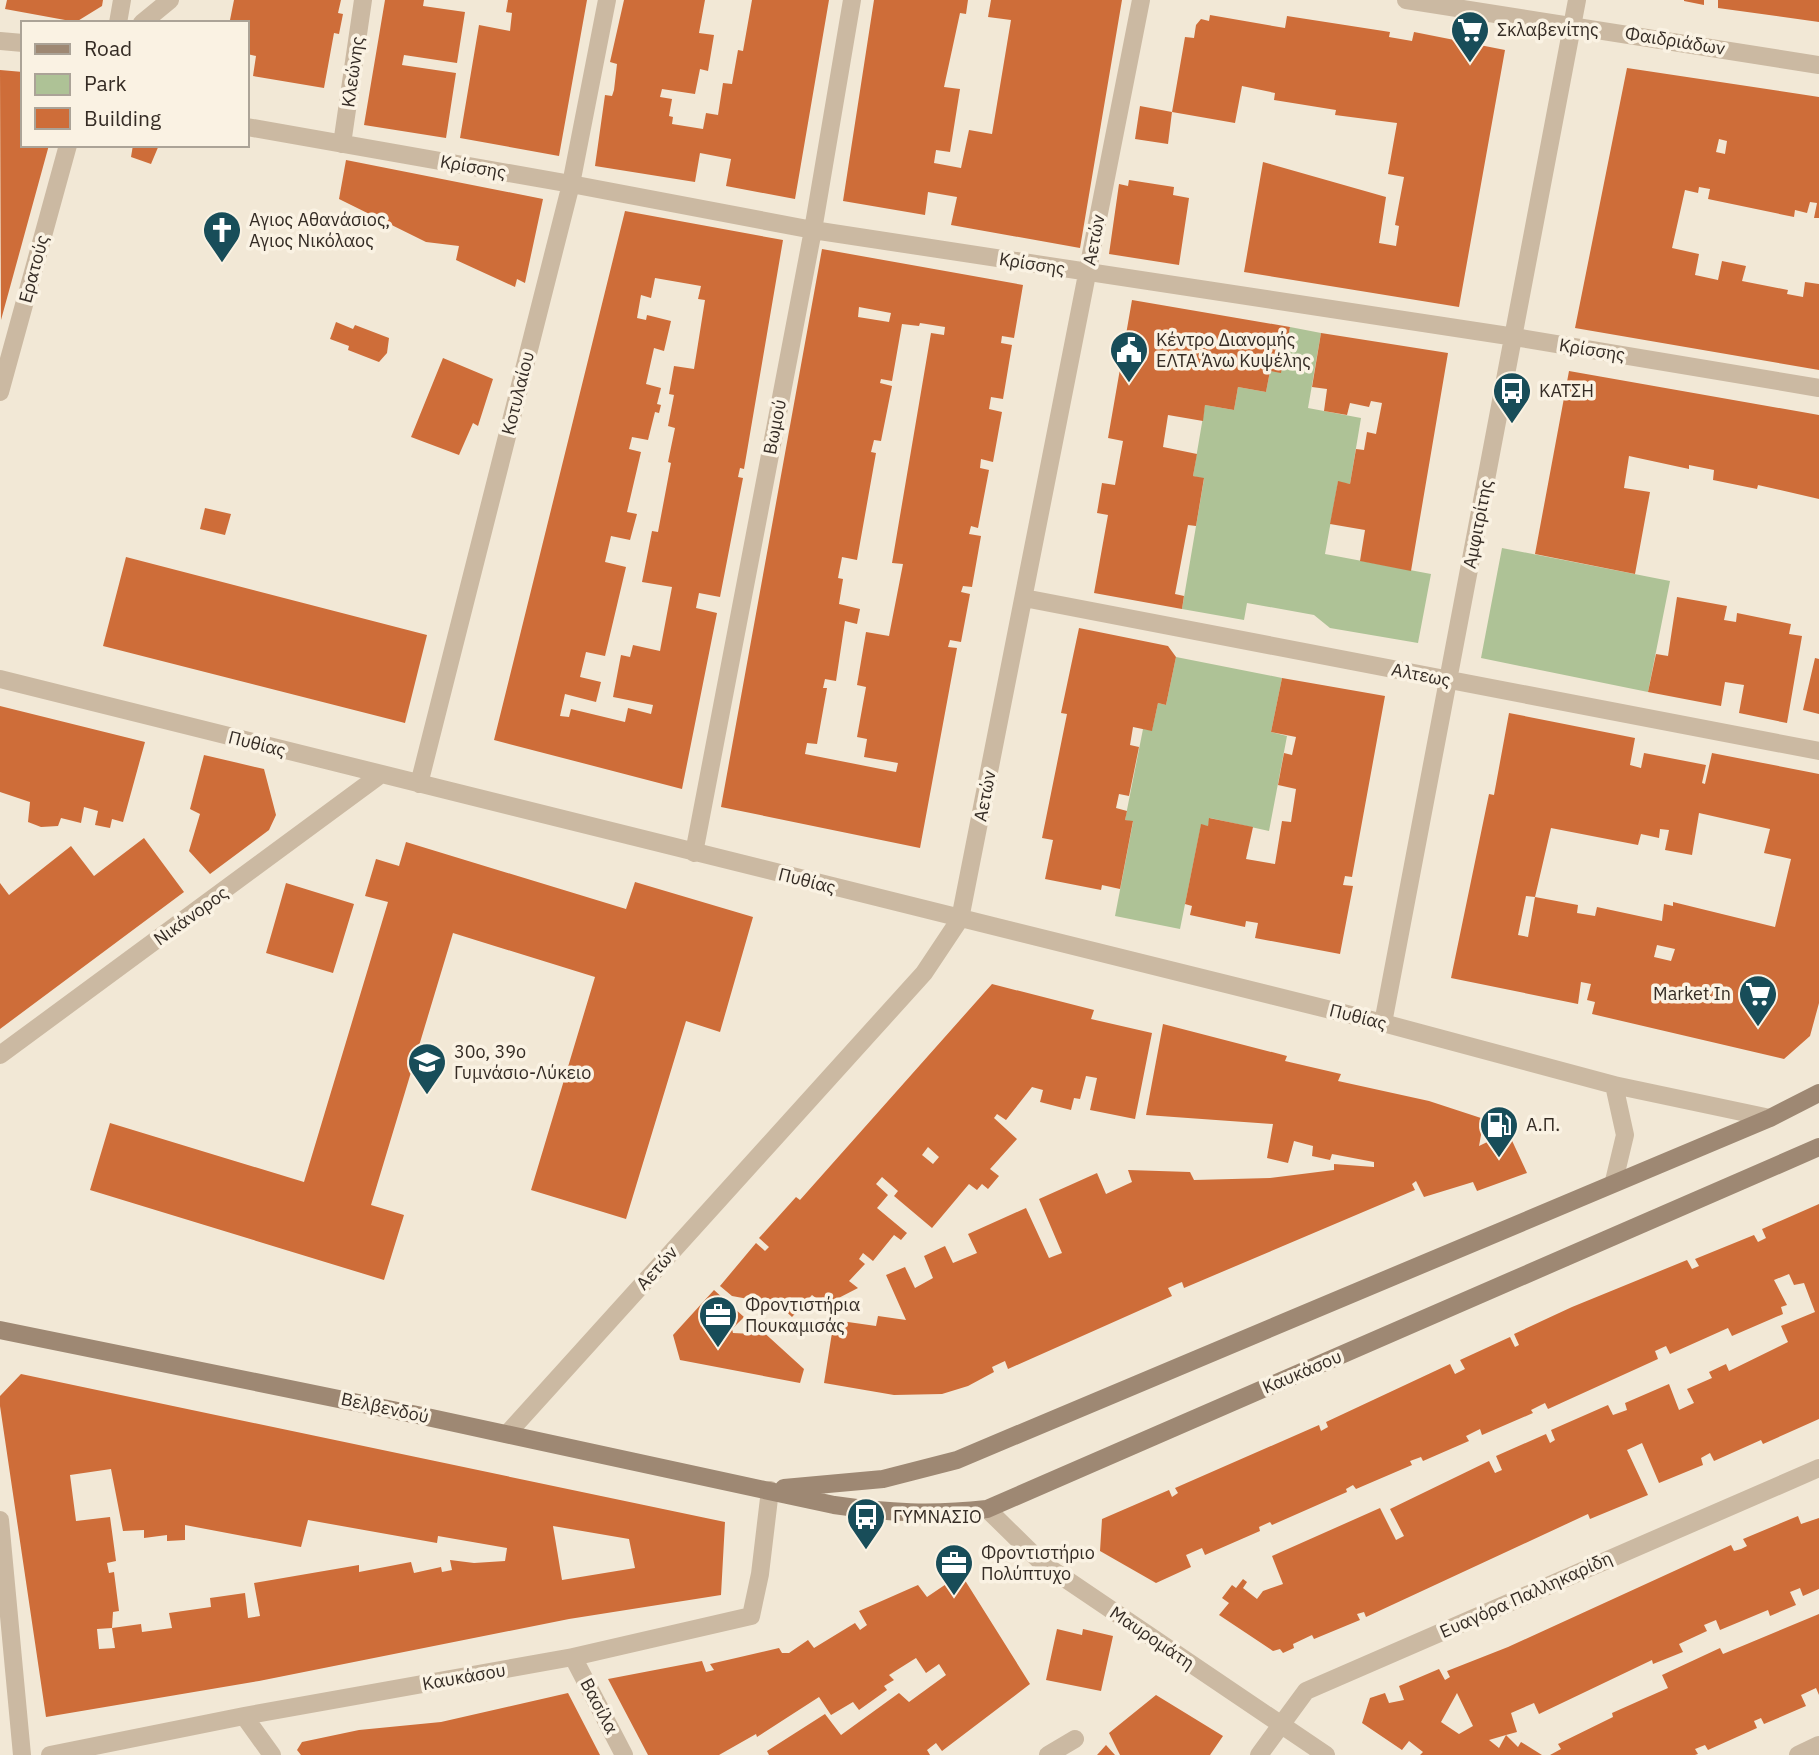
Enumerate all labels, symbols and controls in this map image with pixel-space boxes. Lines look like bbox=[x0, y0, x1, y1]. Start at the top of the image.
supermarket icon: Σκλαβενίτης bbox=[1449, 9, 1491, 64]
place label: Σκλαβενίτης bbox=[1497, 18, 1599, 41]
legend bbox=[21, 21, 248, 147]
street label: Φαιδριάδων bbox=[1623, 21, 1727, 60]
text: Road bbox=[84, 34, 132, 62]
street label: Κλεώνης bbox=[336, 35, 369, 109]
text: Park bbox=[84, 69, 127, 97]
text: Building bbox=[84, 104, 161, 132]
street label: Κρίσσης bbox=[438, 149, 508, 184]
place label: Αγιος Αθανάσιος, Αγιος Νικόλαος bbox=[249, 208, 390, 252]
church icon: Αγιος Αθανάσιος, Αγιος Νικόλαος bbox=[201, 209, 243, 264]
street label: Αετών bbox=[1077, 212, 1110, 267]
street label: Ερατούς bbox=[13, 232, 54, 305]
street label: Κρίσσης bbox=[997, 247, 1067, 280]
place label: Κέντρο Διανομής ΕΛΤΑ Άνω Κυψέλης bbox=[1156, 328, 1311, 372]
public building icon: Κέντρο Διανομής ΕΛΤΑ Άνω Κυψέλης bbox=[1108, 329, 1150, 384]
street label: Κρίσσης bbox=[1557, 333, 1627, 366]
street label: Κοτυλαίου bbox=[496, 349, 539, 437]
bus stop icon: ΚΑΤΣΗ bbox=[1491, 370, 1533, 425]
place label: ΚΑΤΣΗ bbox=[1539, 379, 1594, 402]
street label: Βωμού bbox=[758, 397, 791, 456]
street label: Αμφιτρίτης bbox=[1458, 477, 1498, 571]
street label: Αλτεως bbox=[1390, 658, 1453, 692]
street label: Πυθίας bbox=[226, 725, 288, 762]
street label: Αετών bbox=[968, 768, 1001, 823]
street label: Πυθίας bbox=[776, 862, 838, 899]
street label: Νικάνορος bbox=[149, 881, 233, 950]
supermarket icon: Market In bbox=[1737, 973, 1779, 1028]
place label: Market In bbox=[1653, 982, 1731, 1005]
street label: Πυθίας bbox=[1327, 998, 1389, 1035]
place label: 30ο, 39ο Γυμνάσιο-Λύκειο bbox=[454, 1040, 591, 1084]
school or university icon: 30ο, 39ο Γυμνάσιο-Λύκειο bbox=[406, 1041, 448, 1096]
fuel station icon: Α.Π. bbox=[1478, 1104, 1520, 1159]
place label: Α.Π. bbox=[1526, 1113, 1560, 1136]
street label: Αετών bbox=[631, 1241, 682, 1295]
place label: Φροντιστήρια Πουκαμισάς bbox=[745, 1293, 860, 1337]
office icon: Φροντιστήρια Πουκαμισάς bbox=[697, 1294, 739, 1349]
street label: Καυκάσου bbox=[1259, 1345, 1345, 1399]
street label: Βελβενδού bbox=[339, 1387, 431, 1428]
bus stop icon: ΓΥΜΝΑΣΙΟ bbox=[845, 1496, 887, 1551]
place label: ΓΥΜΝΑΣΙΟ bbox=[893, 1505, 982, 1528]
place label: Φροντιστήριο Πολύπτυχο bbox=[981, 1541, 1095, 1585]
office icon: Φροντιστήριο Πολύπτυχο bbox=[933, 1542, 975, 1597]
street label: Ευαγόρα Παλληκαρίδη bbox=[1436, 1546, 1616, 1643]
street label: Μαυρομάτη bbox=[1106, 1601, 1199, 1674]
street label: Καυκάσου bbox=[420, 1658, 507, 1695]
street label: Βασίλα bbox=[575, 1674, 624, 1738]

